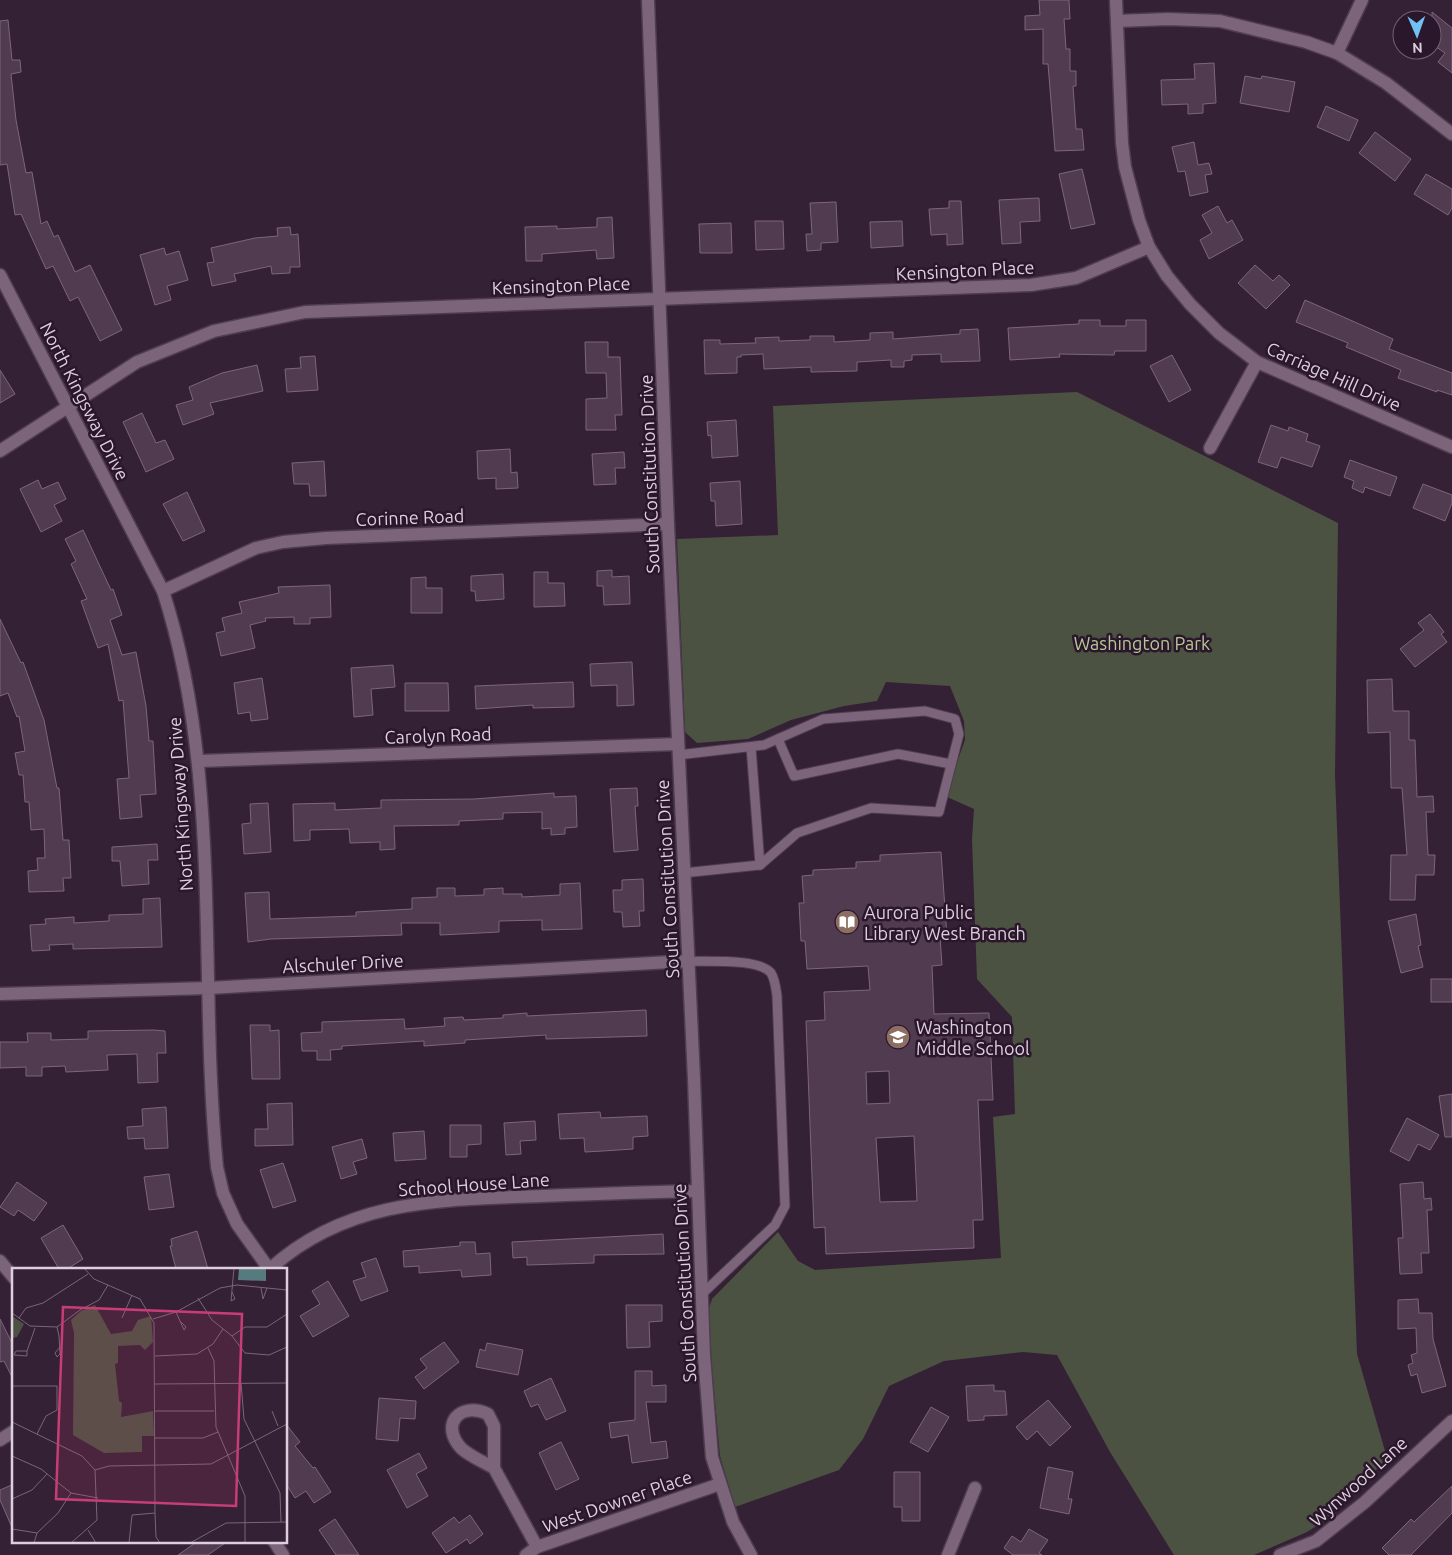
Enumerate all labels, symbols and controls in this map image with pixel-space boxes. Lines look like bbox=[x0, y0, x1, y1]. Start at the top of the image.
north arrow bbox=[1392, 10, 1442, 60]
text: N bbox=[1412, 40, 1423, 56]
street label: Kensington Place bbox=[895, 256, 1035, 284]
street label: Kensington Place bbox=[491, 273, 631, 297]
street label: North Kingsway Drive bbox=[37, 319, 133, 483]
street label: Carriage Hill Drive bbox=[1264, 337, 1404, 415]
street label: South Constitution Drive bbox=[636, 374, 662, 574]
street label: Corinne Road bbox=[355, 505, 465, 529]
park label: Washington Park bbox=[1074, 633, 1210, 653]
street label: North Kingsway Drive bbox=[164, 716, 196, 892]
street label: Carolyn Road bbox=[384, 723, 492, 747]
street label: South Constitution Drive bbox=[652, 779, 682, 979]
place label: Aurora Public Library West Branch bbox=[864, 902, 1026, 943]
library icon: Aurora Public Library West Branch bbox=[834, 909, 860, 935]
street label: Alschuler Drive bbox=[282, 950, 404, 976]
place label: Washington Middle School bbox=[916, 1017, 1030, 1058]
school or university icon: Washington Middle School bbox=[885, 1024, 911, 1050]
street label: School House Lane bbox=[398, 1169, 550, 1199]
street label: South Constitution Drive bbox=[669, 1183, 699, 1383]
inset map bbox=[12, 1268, 288, 1542]
street label: Wynwood Lane bbox=[1305, 1432, 1411, 1530]
street label: West Downer Place bbox=[540, 1466, 694, 1536]

